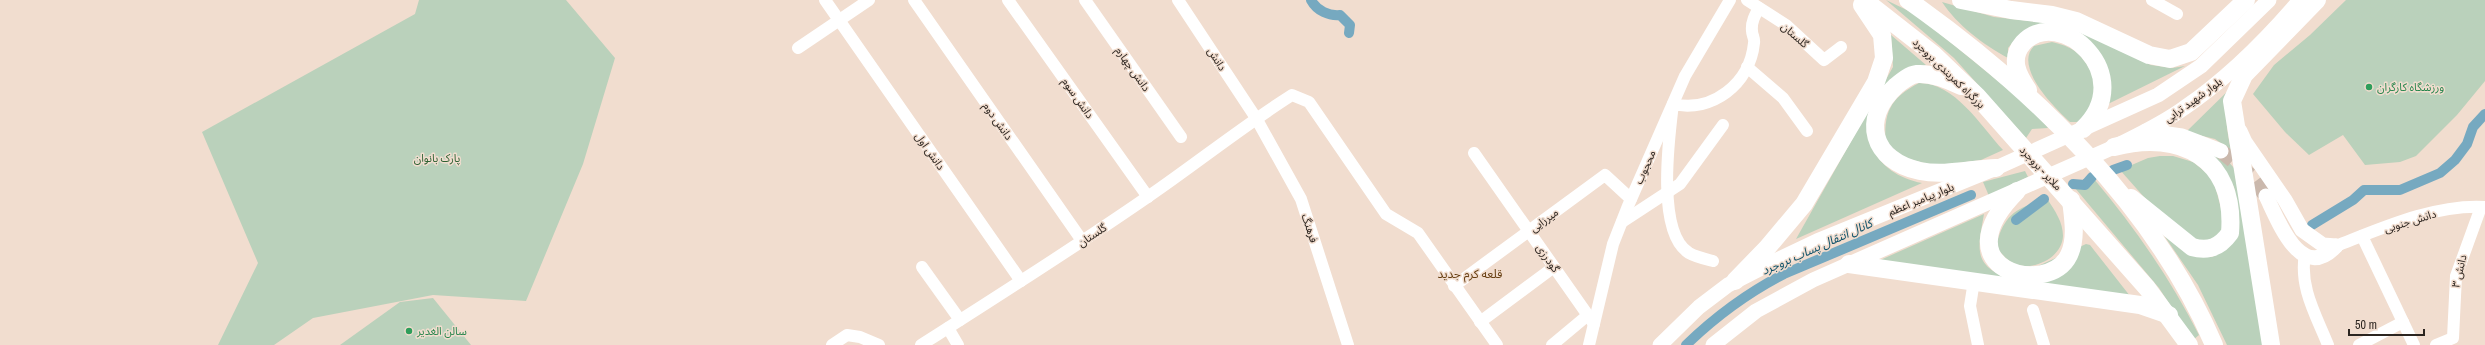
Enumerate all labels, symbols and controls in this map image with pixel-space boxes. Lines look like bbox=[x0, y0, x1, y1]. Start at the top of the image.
street label: گلستان bbox=[1778, 19, 1812, 51]
street label: بزرگراه کمربندی بروجرد bbox=[1910, 35, 1988, 111]
street label: دانش چهارم bbox=[1112, 44, 1153, 95]
street label: دانش bbox=[1204, 45, 1230, 73]
street label: بلوار شهید ترابی bbox=[2161, 74, 2225, 126]
street label: دانش سوم bbox=[1058, 75, 1097, 122]
place label: ورزشگاه کارگران bbox=[2377, 80, 2444, 94]
marker: ورزشگاه کارگران bbox=[2364, 82, 2374, 92]
street label: دانش دوم bbox=[979, 99, 1016, 143]
street label: دانش اول bbox=[912, 130, 948, 172]
street label: ملایر - بروجرد bbox=[2017, 143, 2065, 193]
street label: محجوب bbox=[1631, 148, 1659, 186]
park label: پارک بانوان bbox=[414, 151, 460, 166]
street label: بلوار پیامبر اعظم bbox=[1886, 179, 1957, 220]
street label: میرزایی bbox=[1527, 205, 1561, 235]
street label: دانش جنوبی bbox=[2382, 206, 2438, 236]
street label: فرهنگ bbox=[1299, 212, 1321, 244]
water label: کانال انتقال پساب بروجرد bbox=[1759, 215, 1877, 279]
street label: گلستان bbox=[1075, 220, 1110, 250]
street label: گودرزی bbox=[1533, 241, 1563, 275]
street label: دانش ۳ bbox=[2448, 253, 2470, 289]
district label: قلعه کرم جدید bbox=[1438, 266, 1502, 283]
scale bar bbox=[2349, 311, 2424, 337]
text: 50 m bbox=[2355, 317, 2377, 333]
place label: سالن الغدیر bbox=[416, 324, 467, 338]
marker: سالن الغدیر bbox=[404, 326, 414, 336]

